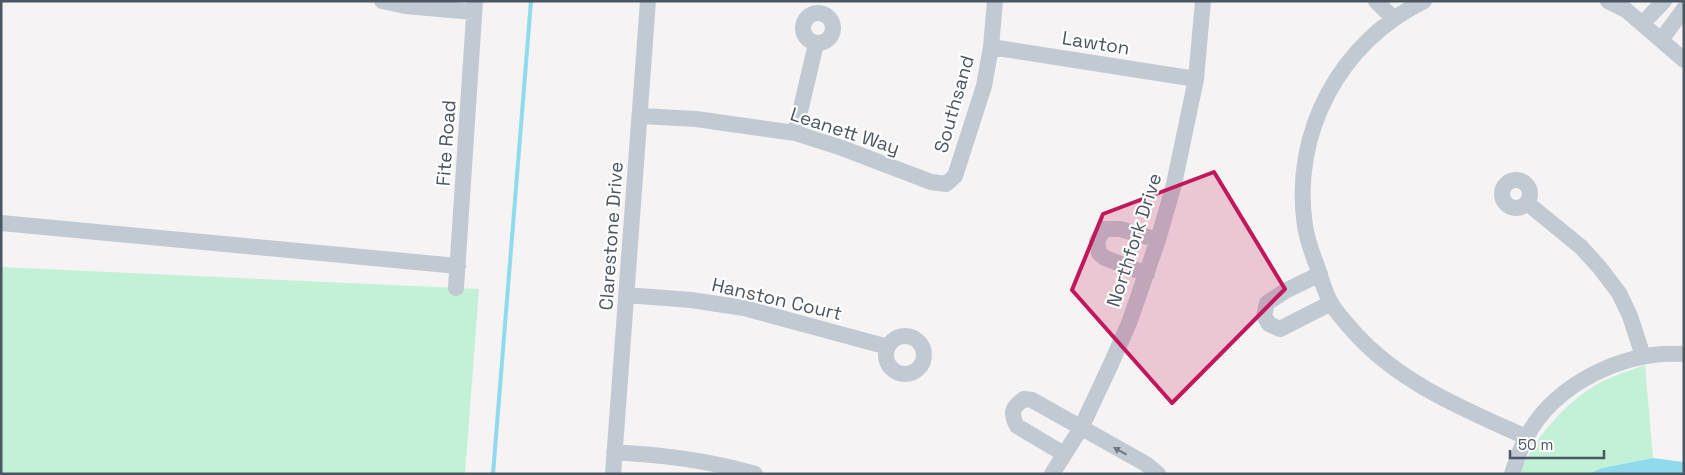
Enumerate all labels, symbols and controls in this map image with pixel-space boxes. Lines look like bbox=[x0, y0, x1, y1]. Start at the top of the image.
street label: Lawton bbox=[1060, 25, 1132, 61]
street label: Southsand bbox=[928, 52, 980, 156]
street label: Fite Road bbox=[431, 99, 461, 187]
street label: Leanett Way bbox=[787, 102, 903, 160]
street label: Clarestone Drive bbox=[593, 161, 629, 311]
street label: Northfork Drive bbox=[1101, 170, 1167, 310]
street label: Hanston Court bbox=[709, 272, 845, 326]
scale bar bbox=[1510, 428, 1604, 460]
text: 50 m bbox=[1518, 435, 1553, 454]
one-way arrow bbox=[1113, 446, 1126, 455]

